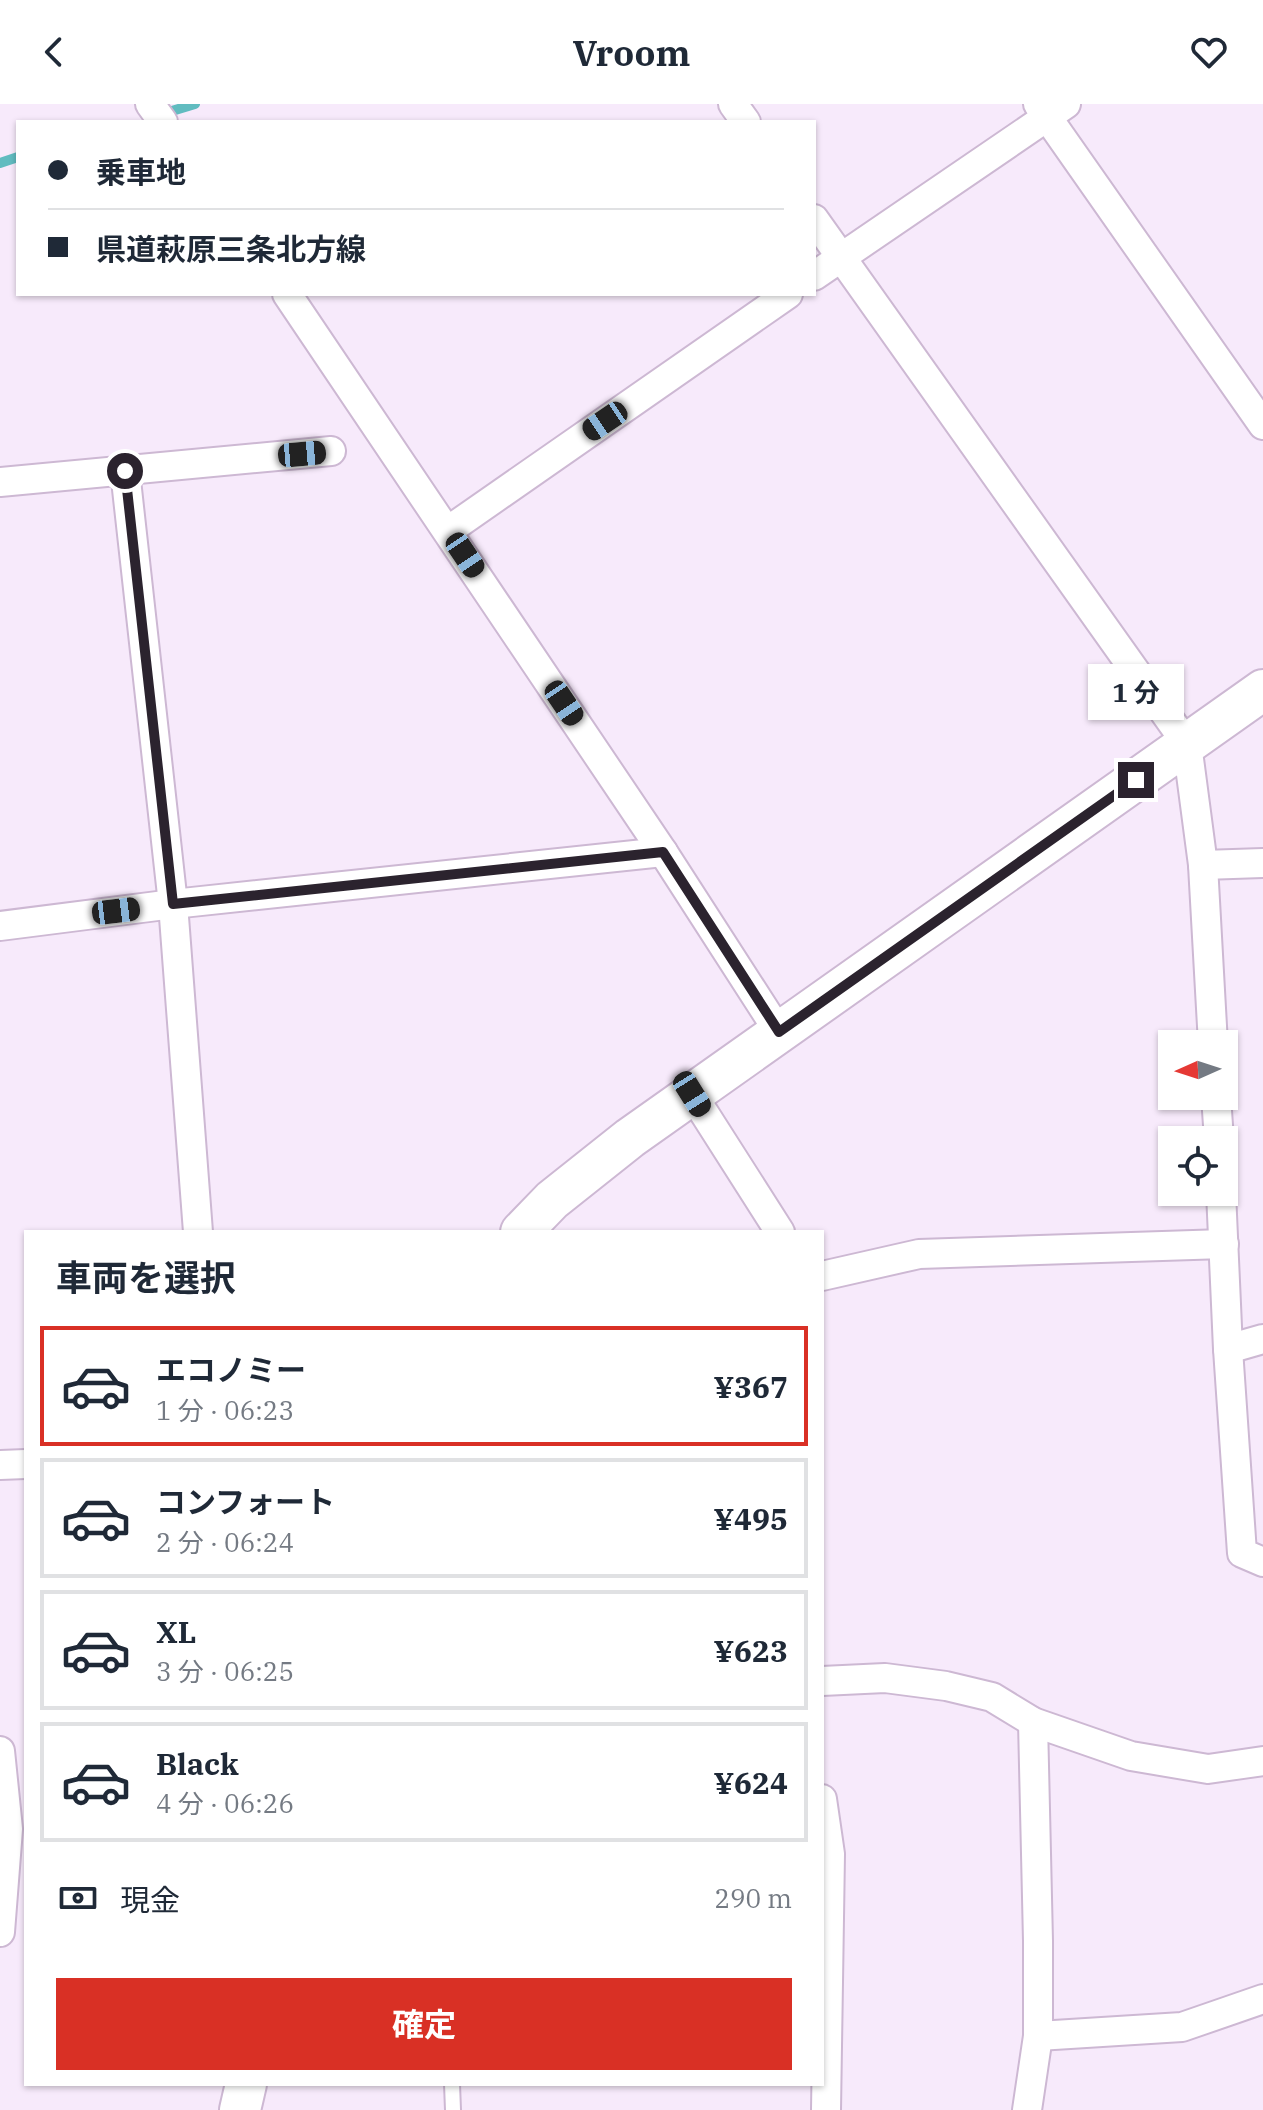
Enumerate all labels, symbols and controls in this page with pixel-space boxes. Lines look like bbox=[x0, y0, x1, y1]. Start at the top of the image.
text: Vroom bbox=[573, 29, 690, 76]
icon: back bbox=[32, 30, 76, 74]
icon: heart bbox=[1187, 30, 1231, 74]
text: 乗車地 bbox=[96, 152, 186, 191]
text: 県道萩原三条北方線 bbox=[96, 229, 366, 268]
car bbox=[578, 398, 632, 444]
car bbox=[277, 440, 327, 468]
route start bbox=[107, 453, 143, 489]
car bbox=[442, 528, 488, 582]
callout: 1 分 bbox=[1088, 664, 1184, 720]
text: 1 分 bbox=[1112, 675, 1160, 709]
car bbox=[541, 676, 587, 730]
route end bbox=[1118, 762, 1154, 798]
car bbox=[91, 896, 141, 926]
north arrow bbox=[1158, 1030, 1238, 1110]
map controls bbox=[1158, 1030, 1238, 1206]
car bbox=[669, 1067, 715, 1121]
button: locate bbox=[1158, 1126, 1238, 1206]
text: 車両を選択 bbox=[56, 1254, 236, 1301]
icon: car bbox=[60, 1350, 132, 1422]
text: エコノミー bbox=[156, 1350, 306, 1389]
text: ¥367 bbox=[714, 1367, 788, 1406]
text: 1 分 · 06:23 bbox=[156, 1393, 294, 1427]
icon: car bbox=[60, 1482, 132, 1554]
text: コンフォート bbox=[156, 1482, 335, 1521]
text: ¥495 bbox=[714, 1499, 788, 1538]
text: 2 分 · 06:24 bbox=[156, 1525, 294, 1559]
text: XL bbox=[156, 1612, 196, 1651]
icon: car bbox=[60, 1614, 132, 1686]
text: ¥623 bbox=[714, 1631, 788, 1670]
text: 3 分 · 06:25 bbox=[156, 1654, 294, 1688]
text: Black bbox=[156, 1744, 239, 1783]
icon: car bbox=[60, 1746, 132, 1818]
text: ¥624 bbox=[714, 1763, 788, 1802]
text: 4 分 · 06:26 bbox=[156, 1786, 294, 1820]
icon: cash bbox=[56, 1876, 100, 1920]
text: 現金 bbox=[120, 1880, 180, 1919]
text: 290 m bbox=[714, 1881, 792, 1915]
button: 確定 bbox=[56, 1978, 792, 2070]

